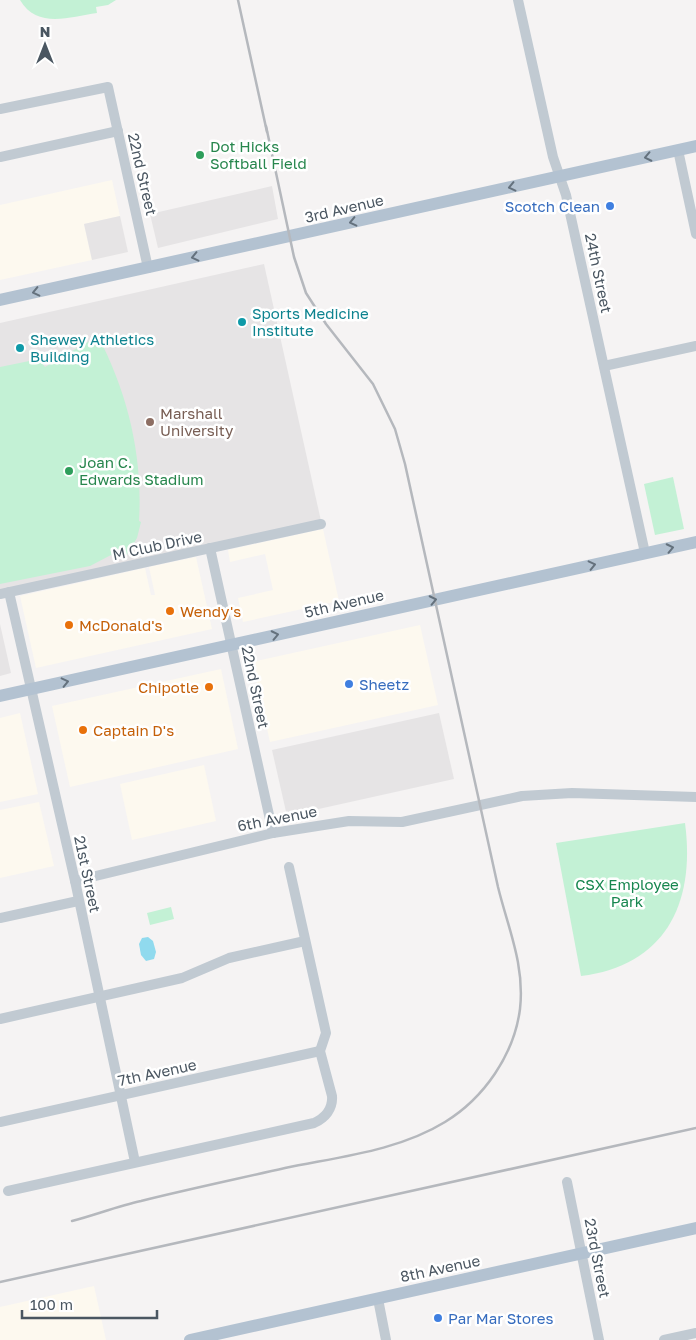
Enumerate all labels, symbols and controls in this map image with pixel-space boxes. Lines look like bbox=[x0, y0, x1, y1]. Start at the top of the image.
north arrow bbox=[20, 20, 70, 70]
text: N bbox=[40, 23, 50, 40]
street label: 22nd Street bbox=[125, 131, 161, 217]
place label: Dot Hicks Softball Field bbox=[210, 137, 307, 172]
marker: Dot Hicks Softball Field bbox=[194, 149, 206, 161]
one-way arrow bbox=[644, 151, 653, 162]
one-way arrow bbox=[508, 181, 516, 192]
street label: 3rd Avenue bbox=[303, 190, 385, 226]
place label: Scotch Clean bbox=[505, 197, 600, 215]
marker: Scotch Clean bbox=[604, 200, 616, 212]
one-way arrow bbox=[349, 216, 358, 227]
street label: 24th Street bbox=[582, 231, 616, 315]
one-way arrow bbox=[190, 252, 199, 262]
one-way arrow bbox=[32, 286, 41, 297]
place label: Sports Medicine Institute bbox=[252, 304, 369, 339]
marker: Sports Medicine Institute bbox=[236, 316, 248, 328]
place label: Shewey Athletics Building bbox=[30, 330, 154, 365]
marker: Shewey Athletics Building bbox=[14, 342, 26, 354]
place label: Marshall University bbox=[160, 404, 234, 439]
marker: Marshall University bbox=[144, 416, 156, 428]
place label: Joan C. Edwards Stadium bbox=[79, 453, 204, 488]
marker: Joan C. Edwards Stadium bbox=[63, 465, 75, 477]
street label: M Club Drive bbox=[111, 527, 204, 563]
one-way arrow bbox=[666, 543, 675, 554]
one-way arrow bbox=[587, 560, 596, 571]
street label: 5th Avenue bbox=[303, 585, 386, 621]
one-way arrow bbox=[429, 595, 438, 606]
place label: Wendy's bbox=[180, 602, 241, 620]
marker: Wendy's bbox=[164, 605, 176, 617]
place label: McDonald's bbox=[79, 616, 162, 634]
marker: McDonald's bbox=[63, 619, 75, 631]
one-way arrow bbox=[270, 630, 279, 641]
street label: 22nd Street bbox=[238, 644, 274, 730]
place label: Sheetz bbox=[359, 675, 410, 693]
one-way arrow bbox=[60, 677, 69, 688]
place label: Chipotle bbox=[138, 678, 199, 696]
marker: Sheetz bbox=[343, 678, 355, 690]
marker: Chipotle bbox=[203, 681, 215, 693]
place label: Captain D's bbox=[93, 721, 174, 739]
marker: Captain D's bbox=[77, 724, 89, 736]
street label: 6th Avenue bbox=[236, 801, 319, 835]
street label: 21st Street bbox=[71, 834, 105, 914]
park label: CSX Employee Park bbox=[575, 875, 679, 910]
street label: 7th Avenue bbox=[116, 1055, 198, 1089]
street label: 23rd Street bbox=[581, 1217, 615, 1299]
street label: 8th Avenue bbox=[398, 1251, 482, 1285]
scale bar bbox=[22, 1288, 158, 1320]
text: 100 m bbox=[30, 1295, 73, 1313]
place label: Par Mar Stores bbox=[448, 1309, 553, 1327]
marker: Par Mar Stores bbox=[432, 1312, 444, 1324]

